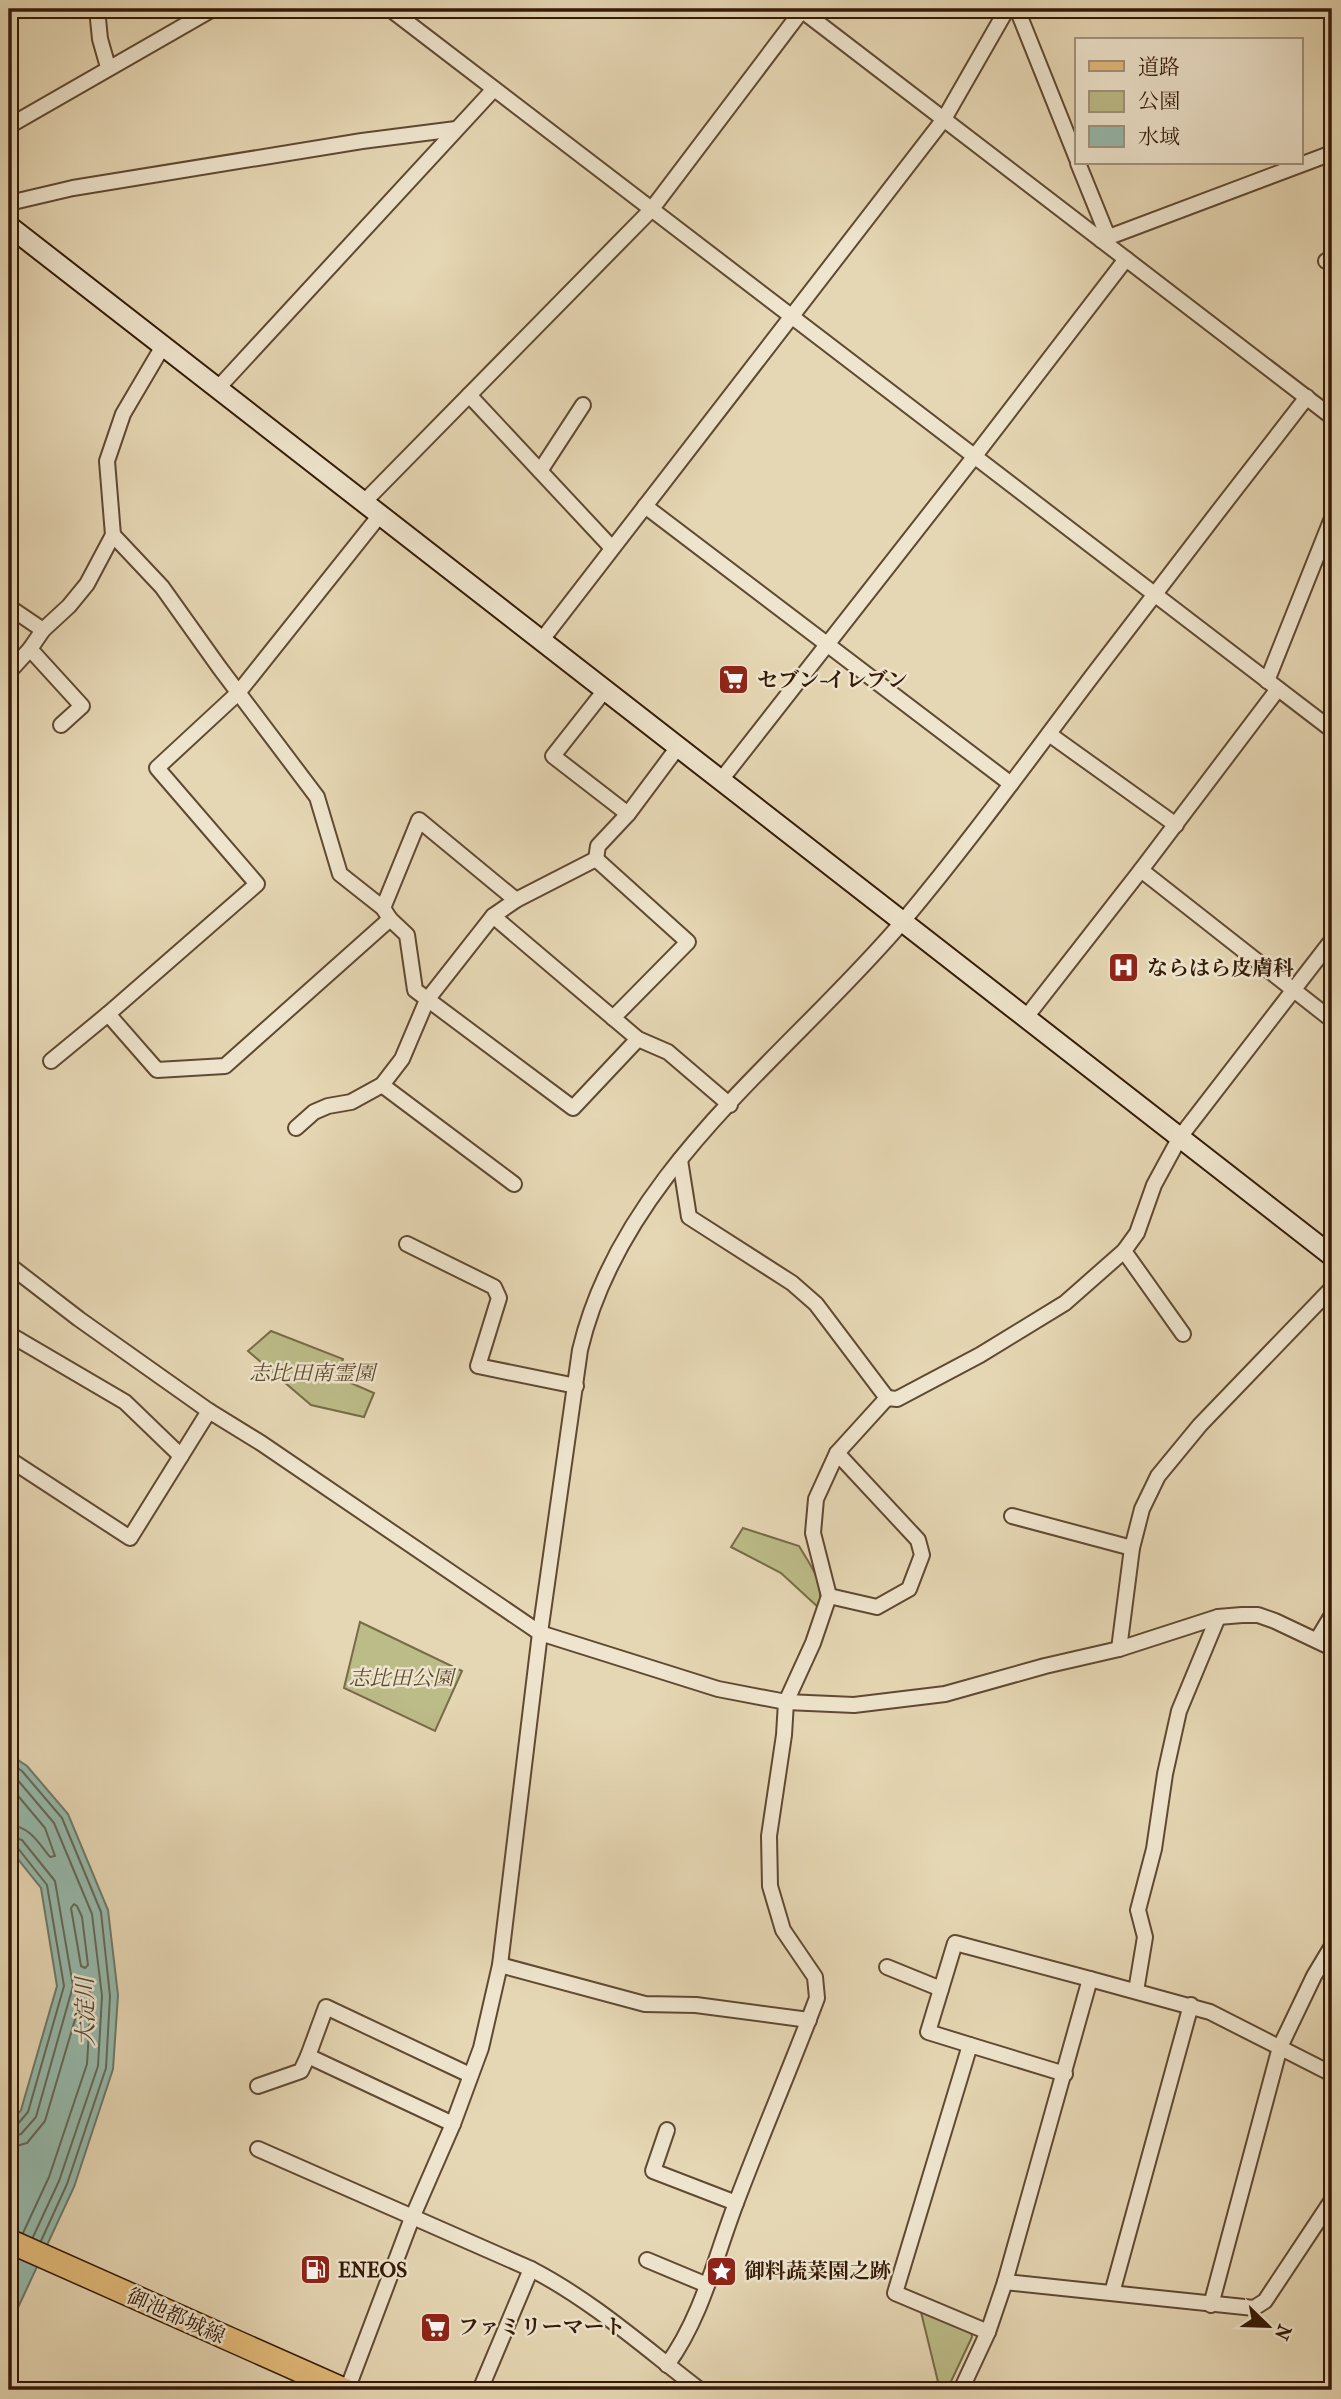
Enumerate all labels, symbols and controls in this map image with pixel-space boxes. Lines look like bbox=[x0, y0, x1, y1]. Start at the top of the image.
legend bbox=[1075, 38, 1302, 164]
text: 道路 bbox=[1138, 55, 1180, 79]
text: 公園 bbox=[1138, 89, 1180, 113]
text: 水域 bbox=[1138, 125, 1180, 149]
supermarket icon: セブン-イレブン bbox=[717, 663, 751, 697]
place label: セブン-イレブン bbox=[757, 668, 908, 692]
hospital icon: ならはら皮膚科 bbox=[1107, 951, 1141, 985]
place label: ならはら皮膚科 bbox=[1147, 956, 1294, 980]
park label: 志比田南霊園 bbox=[249, 1361, 378, 1385]
park label: 志比田公園 bbox=[349, 1666, 456, 1690]
water label: 大淀川 bbox=[71, 1974, 100, 2047]
fuel station icon: ENEOS bbox=[298, 2253, 332, 2287]
place icon: 御料蔬菜園之跡 bbox=[704, 2254, 738, 2288]
place label: ENEOS bbox=[338, 2258, 407, 2282]
place label: 御料蔬菜園之跡 bbox=[744, 2259, 891, 2283]
street label: 御池都城線 bbox=[123, 2284, 229, 2348]
north arrow bbox=[1232, 2290, 1302, 2360]
supermarket icon: ファミリーマート bbox=[418, 2310, 452, 2344]
place label: ファミリーマート bbox=[458, 2315, 626, 2339]
text: N bbox=[1270, 2321, 1296, 2344]

